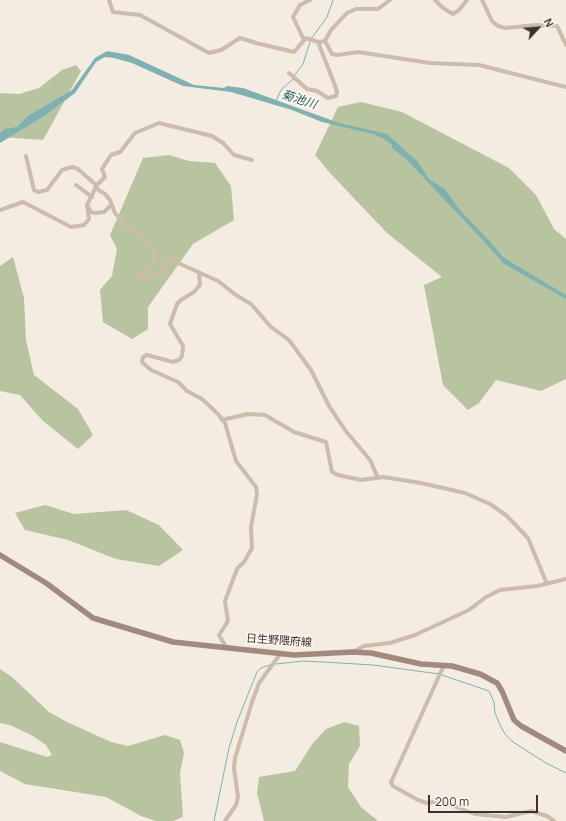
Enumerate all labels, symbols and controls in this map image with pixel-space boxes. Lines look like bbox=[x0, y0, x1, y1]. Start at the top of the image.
north arrow bbox=[518, 8, 558, 48]
text: N bbox=[541, 16, 558, 29]
water label: 菊池川 bbox=[280, 88, 318, 112]
street label: 日生野隈府線 bbox=[246, 632, 312, 650]
scale bar bbox=[430, 787, 540, 813]
text: 200 m bbox=[435, 793, 469, 810]

